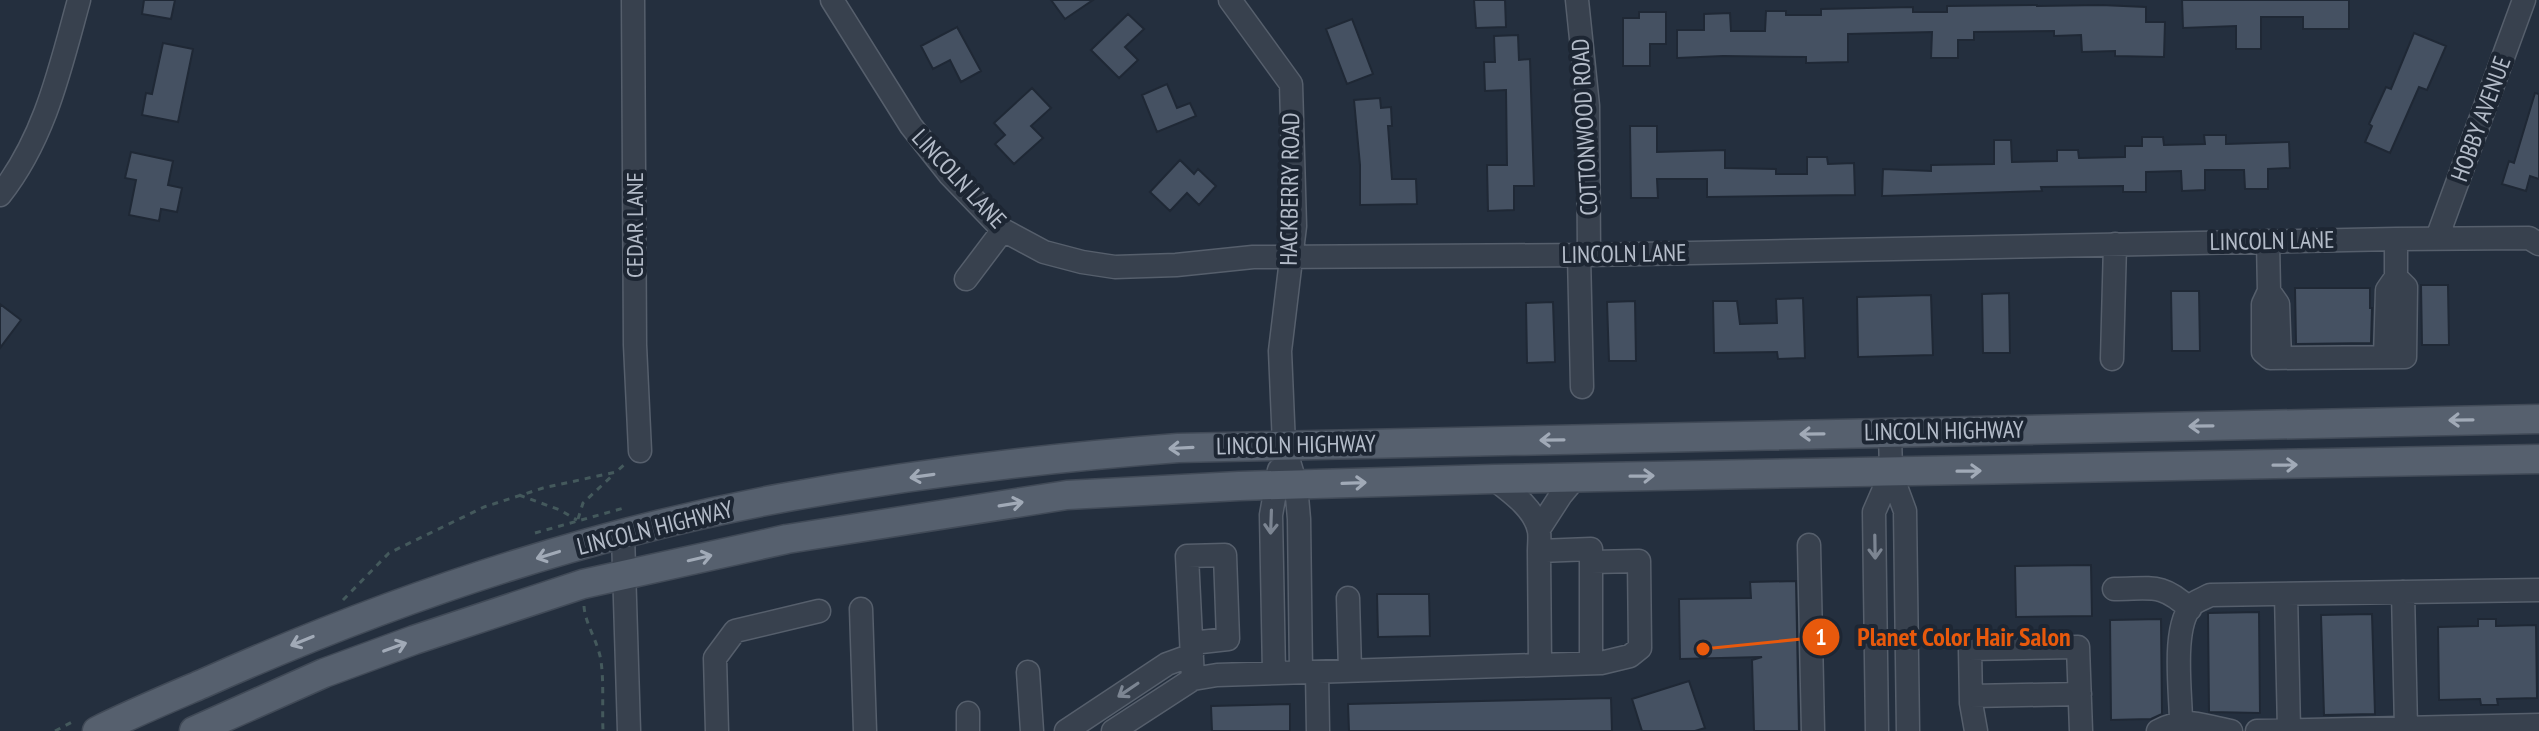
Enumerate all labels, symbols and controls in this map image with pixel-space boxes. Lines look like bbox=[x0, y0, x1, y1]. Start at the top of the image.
street label: COTTONWOOD ROAD bbox=[1564, 38, 1605, 216]
street label: HOBBY AVENUE bbox=[2444, 52, 2518, 186]
street label: HACKBERRY ROAD bbox=[1273, 112, 1306, 266]
street label: LINCOLN LANE bbox=[905, 122, 1013, 235]
street label: CEDAR LANE bbox=[619, 172, 650, 278]
street label: LINCOLN LANE bbox=[2209, 224, 2335, 257]
street label: LINCOLN LANE bbox=[1561, 237, 1687, 270]
one-way arrow bbox=[2448, 412, 2475, 428]
street label: LINCOLN HIGHWAY bbox=[1864, 414, 2024, 447]
one-way arrow bbox=[2188, 418, 2215, 433]
one-way arrow bbox=[1799, 427, 1826, 442]
street label: LINCOLN HIGHWAY bbox=[1216, 428, 1376, 461]
one-way arrow bbox=[1539, 432, 1566, 447]
one-way arrow bbox=[1168, 441, 1195, 456]
one-way arrow bbox=[2271, 457, 2298, 473]
one-way arrow bbox=[1955, 463, 1982, 479]
one-way arrow bbox=[910, 469, 935, 484]
one-way arrow bbox=[1628, 469, 1655, 484]
one-way arrow bbox=[1340, 475, 1367, 491]
street label: LINCOLN HIGHWAY bbox=[574, 493, 736, 562]
one-way arrow bbox=[998, 496, 1024, 511]
one-way arrow bbox=[1264, 508, 1279, 535]
one-way arrow bbox=[1867, 533, 1882, 560]
one-way arrow bbox=[535, 549, 561, 564]
one-way arrow bbox=[687, 550, 713, 565]
callout: Planet Color Hair Salon bbox=[1801, 612, 2087, 662]
text: Planet Color Hair Salon bbox=[1857, 620, 2071, 653]
text: 1 bbox=[1815, 621, 1827, 652]
one-way arrow bbox=[290, 635, 315, 649]
one-way arrow bbox=[383, 639, 407, 653]
one-way arrow bbox=[1117, 682, 1139, 698]

